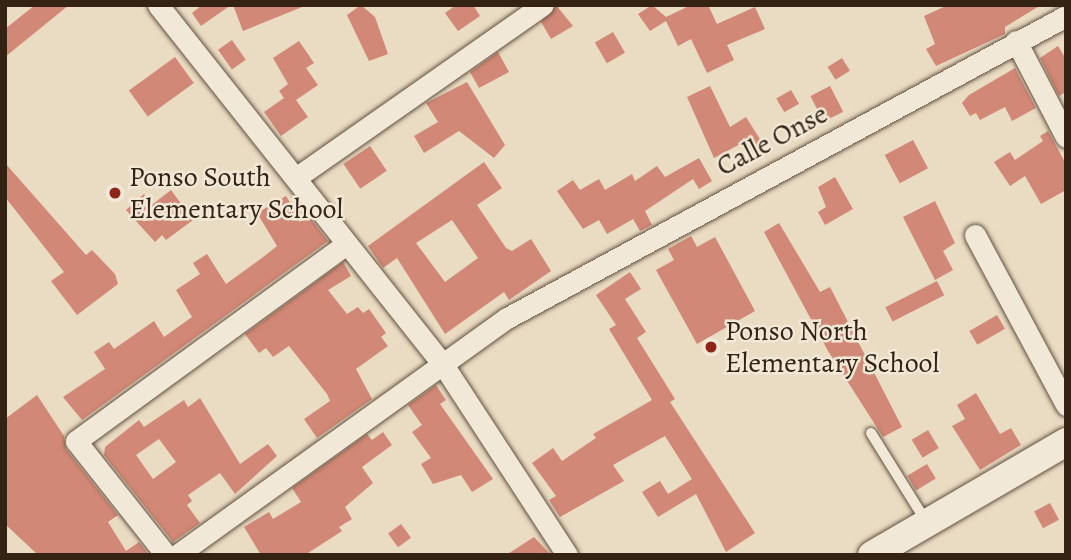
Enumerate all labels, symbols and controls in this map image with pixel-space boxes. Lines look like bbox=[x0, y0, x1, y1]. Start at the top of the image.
street label: Calle Onse bbox=[711, 97, 833, 183]
place label: Ponso South Elementary School bbox=[129, 160, 343, 226]
marker: Ponso South Elementary School bbox=[107, 185, 123, 201]
place label: Ponso North Elementary School bbox=[725, 314, 939, 380]
marker: Ponso North Elementary School bbox=[703, 339, 719, 355]

